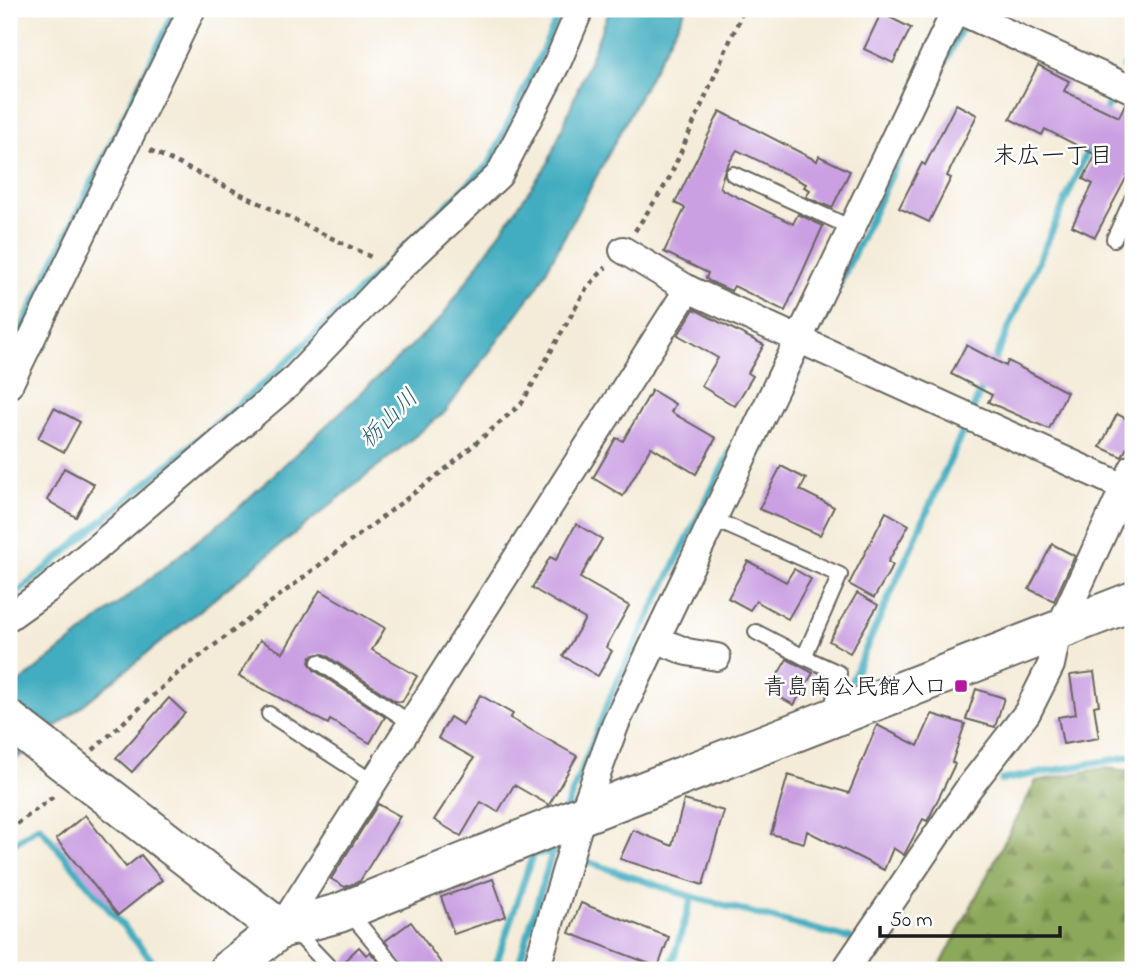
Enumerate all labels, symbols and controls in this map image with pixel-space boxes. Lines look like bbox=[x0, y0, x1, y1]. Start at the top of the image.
district label: 末広一丁目 bbox=[993, 140, 1113, 175]
water label: 栃山川 bbox=[352, 382, 428, 458]
place label: 青島南公民館入口 bbox=[763, 672, 947, 705]
marker: 青島南公民館入口 bbox=[953, 678, 969, 694]
scale bar bbox=[880, 895, 1060, 939]
text: 50 m bbox=[890, 906, 933, 936]

